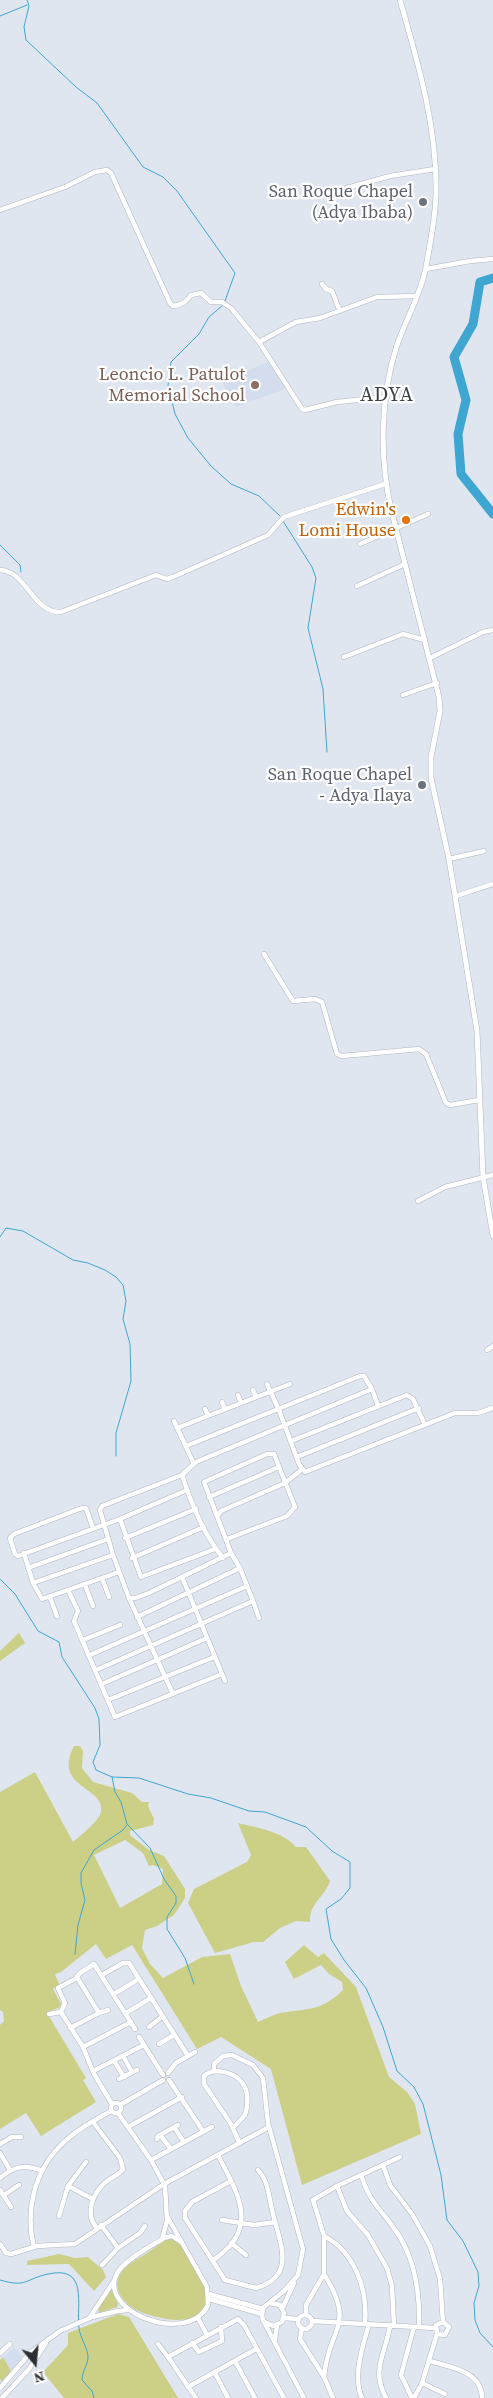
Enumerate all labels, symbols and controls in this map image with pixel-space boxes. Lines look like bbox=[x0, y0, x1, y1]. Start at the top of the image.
place label: San Roque Chapel (Adya Ibaba) bbox=[269, 181, 413, 223]
marker: San Roque Chapel (Adya Ibaba) bbox=[417, 196, 429, 208]
place label: Leoncio L. Patulot Memorial School bbox=[99, 364, 245, 406]
marker: Leoncio L. Patulot Memorial School bbox=[249, 379, 261, 391]
district label: ADYA bbox=[359, 384, 415, 408]
place label: Edwin's Lomi House bbox=[299, 499, 396, 542]
marker: Edwin's Lomi House bbox=[400, 514, 412, 526]
place label: San Roque Chapel - Adya Ilaya bbox=[268, 764, 412, 806]
marker: San Roque Chapel - Adya Ilaya bbox=[416, 779, 428, 791]
north arrow bbox=[10, 2338, 60, 2388]
text: N bbox=[32, 2366, 47, 2388]

